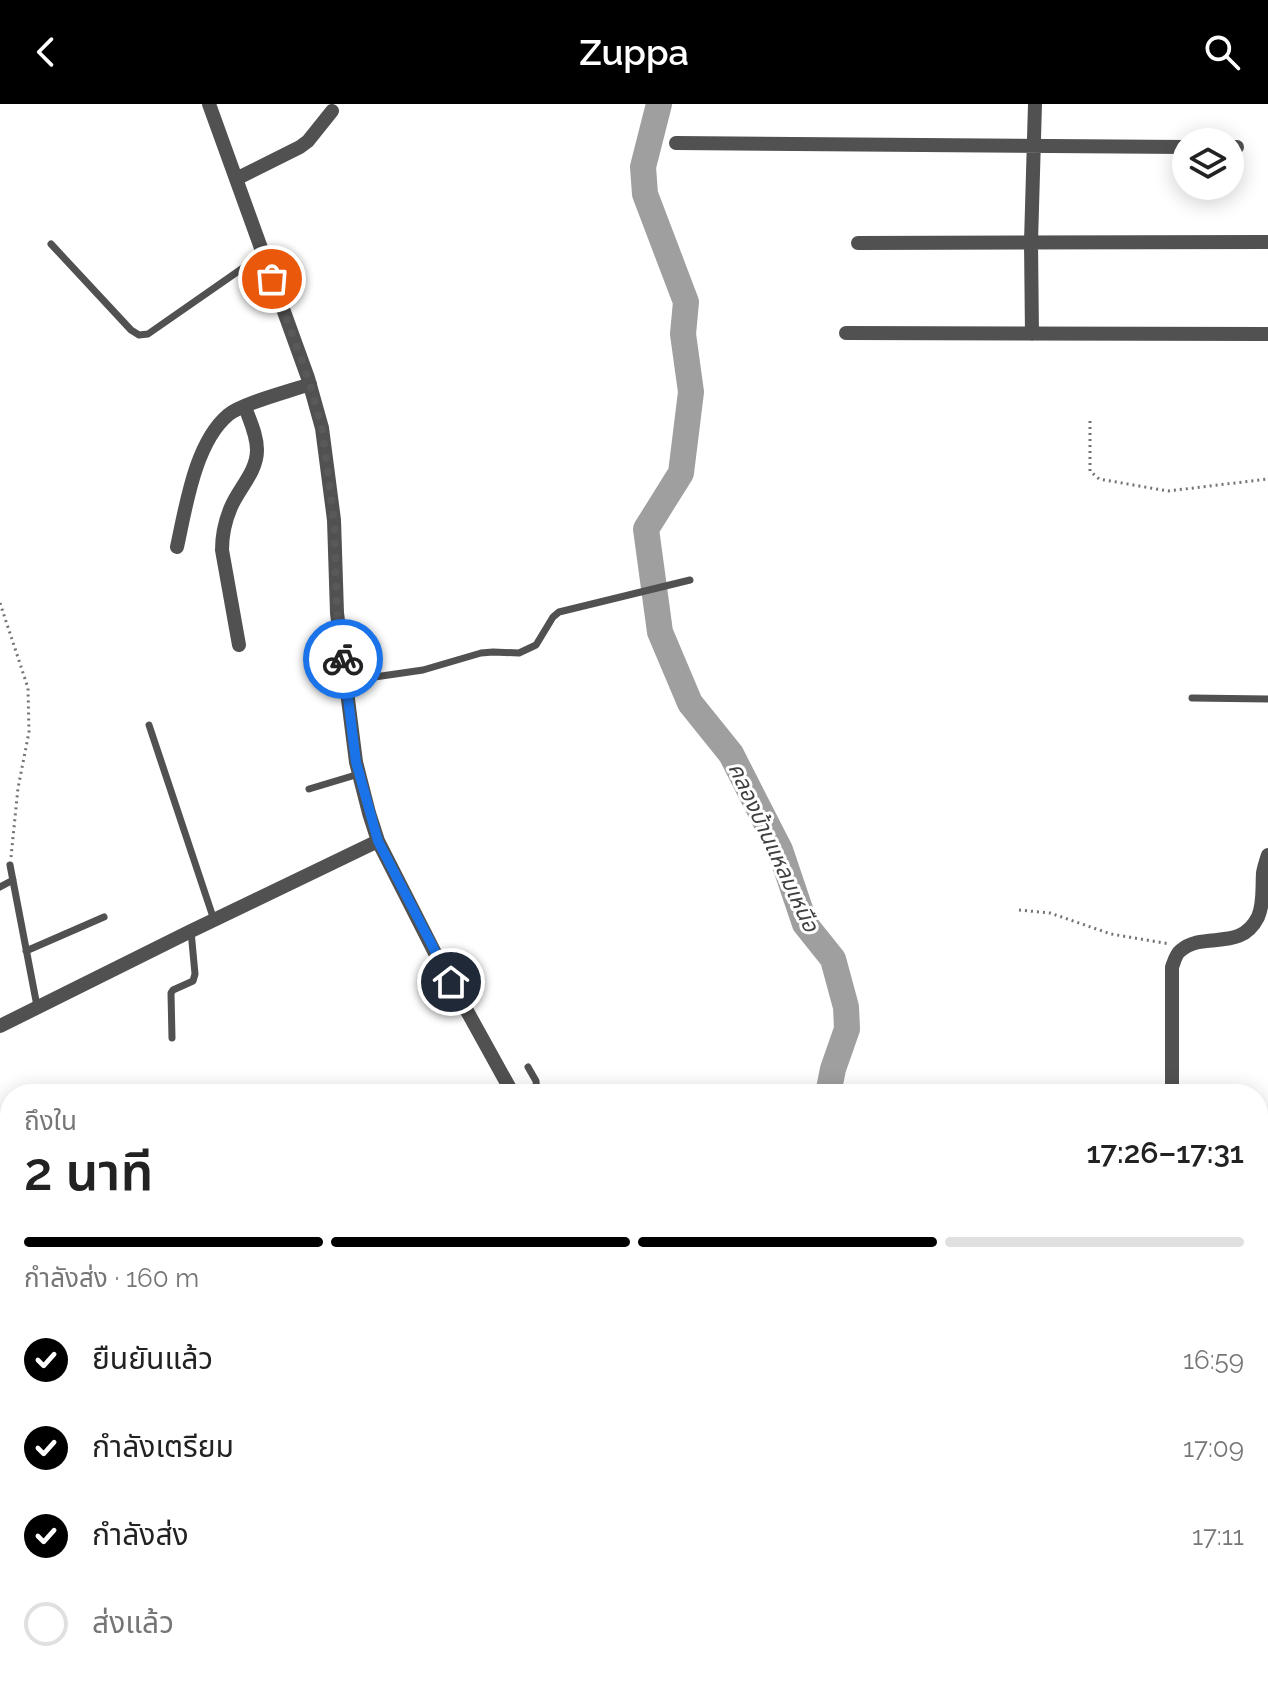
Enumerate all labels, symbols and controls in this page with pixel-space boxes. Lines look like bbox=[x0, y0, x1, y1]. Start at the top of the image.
icon: back bbox=[24, 30, 68, 74]
icon: search bbox=[1200, 30, 1244, 74]
text: Zuppa bbox=[579, 31, 689, 73]
map controls bbox=[1172, 128, 1244, 200]
button: layers bbox=[1172, 128, 1244, 200]
pin bbox=[238, 245, 306, 313]
icon: bag bbox=[250, 257, 294, 301]
courier bbox=[303, 619, 383, 699]
icon: bike bbox=[321, 637, 365, 681]
water label: คลองบ้านแหลมเหนือ bbox=[724, 758, 825, 937]
pin bbox=[417, 948, 485, 1016]
icon: home bbox=[429, 960, 473, 1004]
text: ถึงใน bbox=[24, 1106, 77, 1136]
text: 17:26–17:31 bbox=[1086, 1135, 1244, 1170]
text: 2 นาที bbox=[24, 1141, 153, 1202]
text: กำลังส่ง · 160 m bbox=[24, 1263, 199, 1293]
icon: check bbox=[24, 1338, 68, 1382]
text: ยืนยันแล้ว bbox=[92, 1341, 213, 1376]
text: 16:59 bbox=[1183, 1345, 1244, 1375]
icon: check bbox=[24, 1426, 68, 1470]
text: กำลังเตรียม bbox=[92, 1429, 234, 1464]
text: 17:09 bbox=[1183, 1433, 1244, 1463]
icon: check bbox=[24, 1514, 68, 1558]
text: กำลังส่ง bbox=[92, 1517, 189, 1552]
text: 17:11 bbox=[1192, 1521, 1244, 1551]
text: ส่งแล้ว bbox=[92, 1605, 174, 1640]

